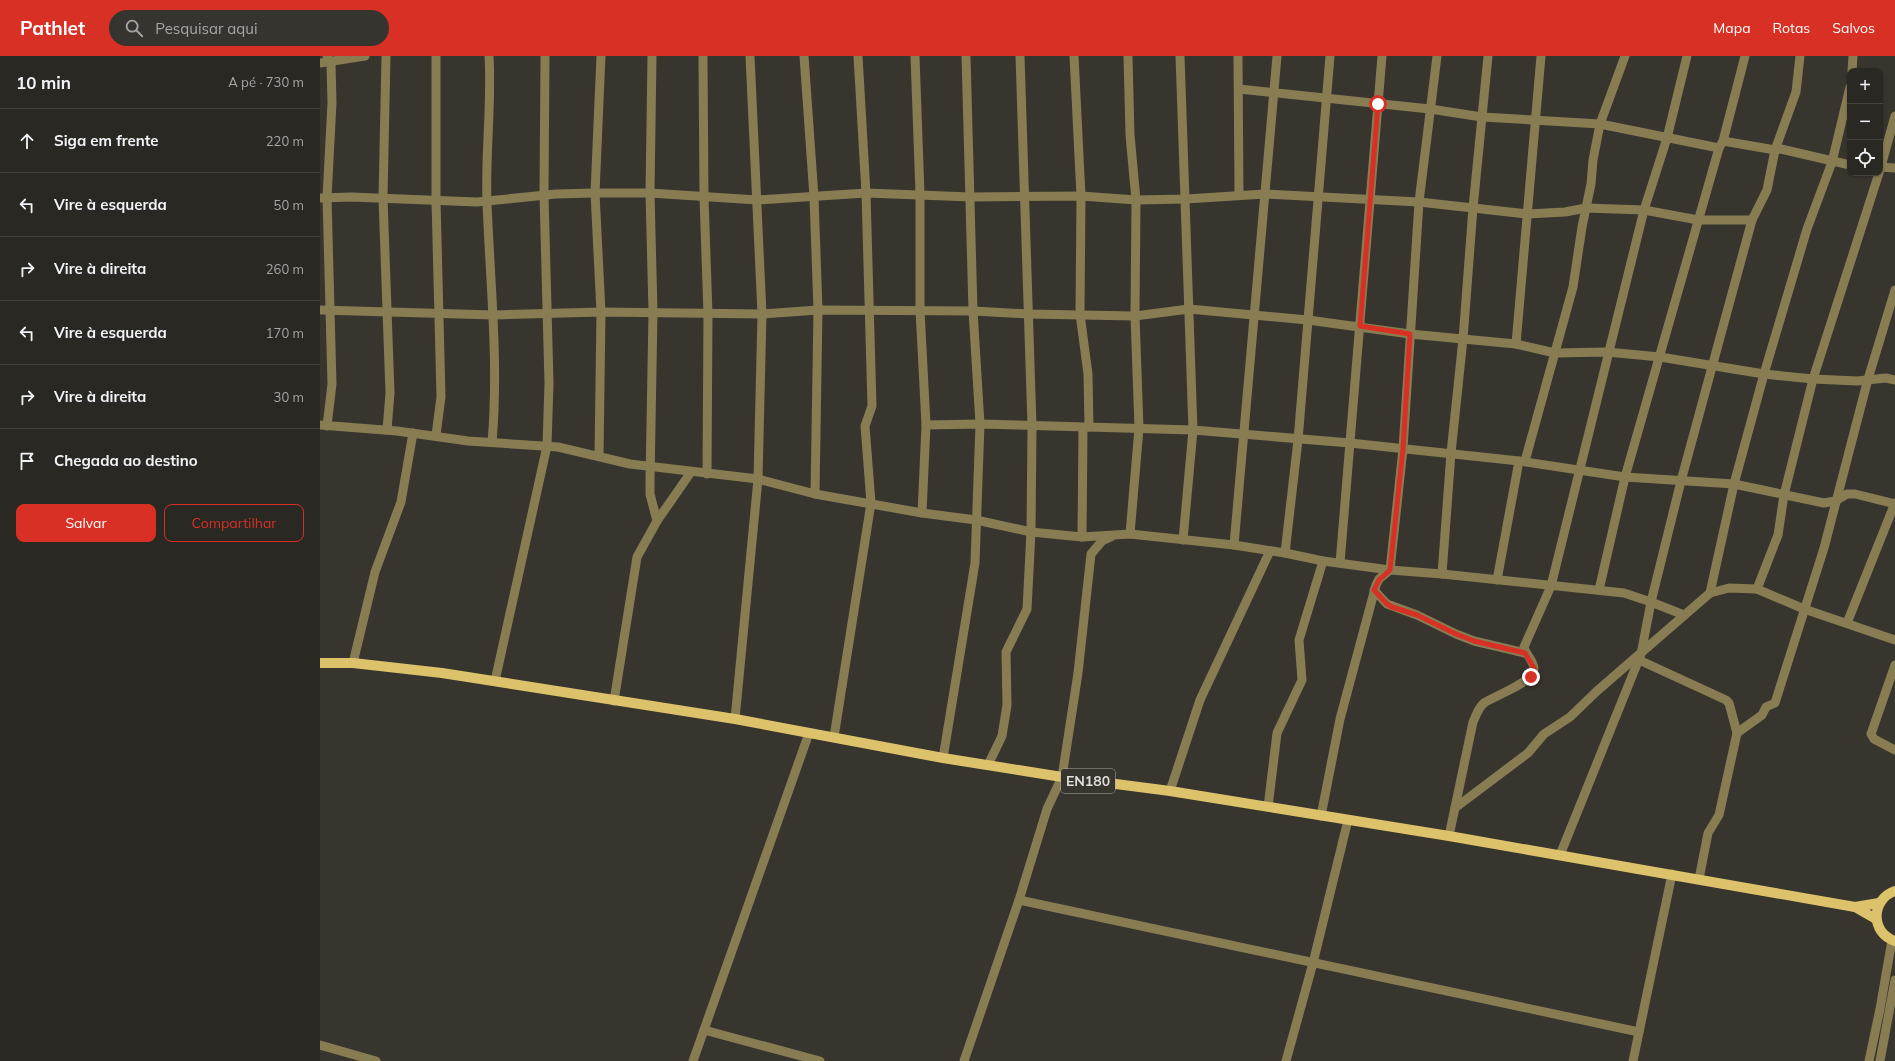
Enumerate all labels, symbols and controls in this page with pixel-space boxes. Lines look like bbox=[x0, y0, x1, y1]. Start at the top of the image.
search box bbox=[109, 10, 389, 46]
text: Pathlet bbox=[20, 16, 85, 40]
icon: search bbox=[123, 17, 145, 39]
text: Pesquisar aqui bbox=[155, 19, 257, 38]
text: Mapa bbox=[1713, 19, 1751, 37]
text: Rotas bbox=[1773, 19, 1810, 37]
text: Salvos bbox=[1832, 19, 1875, 37]
map controls bbox=[1847, 68, 1883, 176]
button: + bbox=[1847, 68, 1883, 104]
text: 10 min bbox=[16, 72, 71, 93]
text: A pé · 730 m bbox=[228, 74, 304, 90]
route start bbox=[1369, 95, 1387, 113]
button: − bbox=[1847, 104, 1883, 140]
icon: ahead bbox=[16, 130, 38, 152]
text: Siga em frente bbox=[54, 131, 159, 150]
text: 220 m bbox=[266, 133, 304, 149]
button: locate bbox=[1847, 140, 1883, 176]
icon: left bbox=[16, 194, 38, 216]
text: Vire à esquerda bbox=[54, 195, 167, 214]
text: 50 m bbox=[274, 197, 304, 213]
icon: right bbox=[16, 258, 38, 280]
text: Vire à direita bbox=[54, 259, 146, 278]
text: 260 m bbox=[266, 261, 304, 277]
icon: left bbox=[16, 322, 38, 344]
text: Vire à esquerda bbox=[54, 323, 167, 342]
text: 170 m bbox=[266, 325, 304, 341]
icon: right bbox=[16, 386, 38, 408]
text: Vire à direita bbox=[54, 387, 146, 406]
text: 30 m bbox=[274, 389, 304, 405]
icon: arrive bbox=[16, 450, 38, 472]
text: Chegada ao destino bbox=[54, 451, 198, 470]
button: Salvar bbox=[16, 504, 156, 542]
button: Compartilhar bbox=[164, 504, 304, 542]
route end bbox=[1522, 668, 1540, 686]
road number: EN180 bbox=[1061, 769, 1115, 793]

